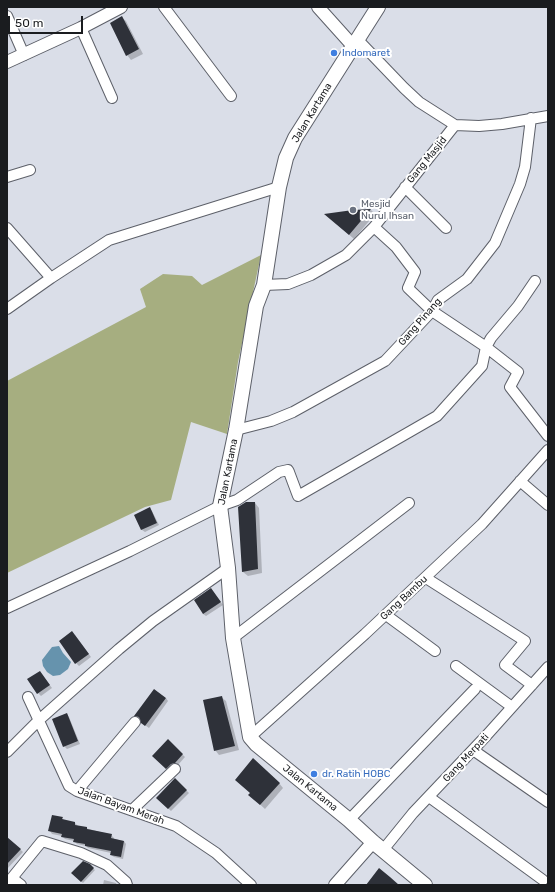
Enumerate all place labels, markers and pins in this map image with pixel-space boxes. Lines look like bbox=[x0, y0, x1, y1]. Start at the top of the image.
place label: Indomaret bbox=[342, 47, 390, 59]
marker: Indomaret bbox=[329, 48, 339, 58]
place label: Mesjid Nurul Ihsan bbox=[361, 198, 414, 222]
marker: Mesjid Nurul Ihsan bbox=[348, 205, 358, 215]
place label: dr. Ratih HOBC bbox=[322, 768, 390, 780]
marker: dr. Ratih HOBC bbox=[309, 769, 319, 779]

